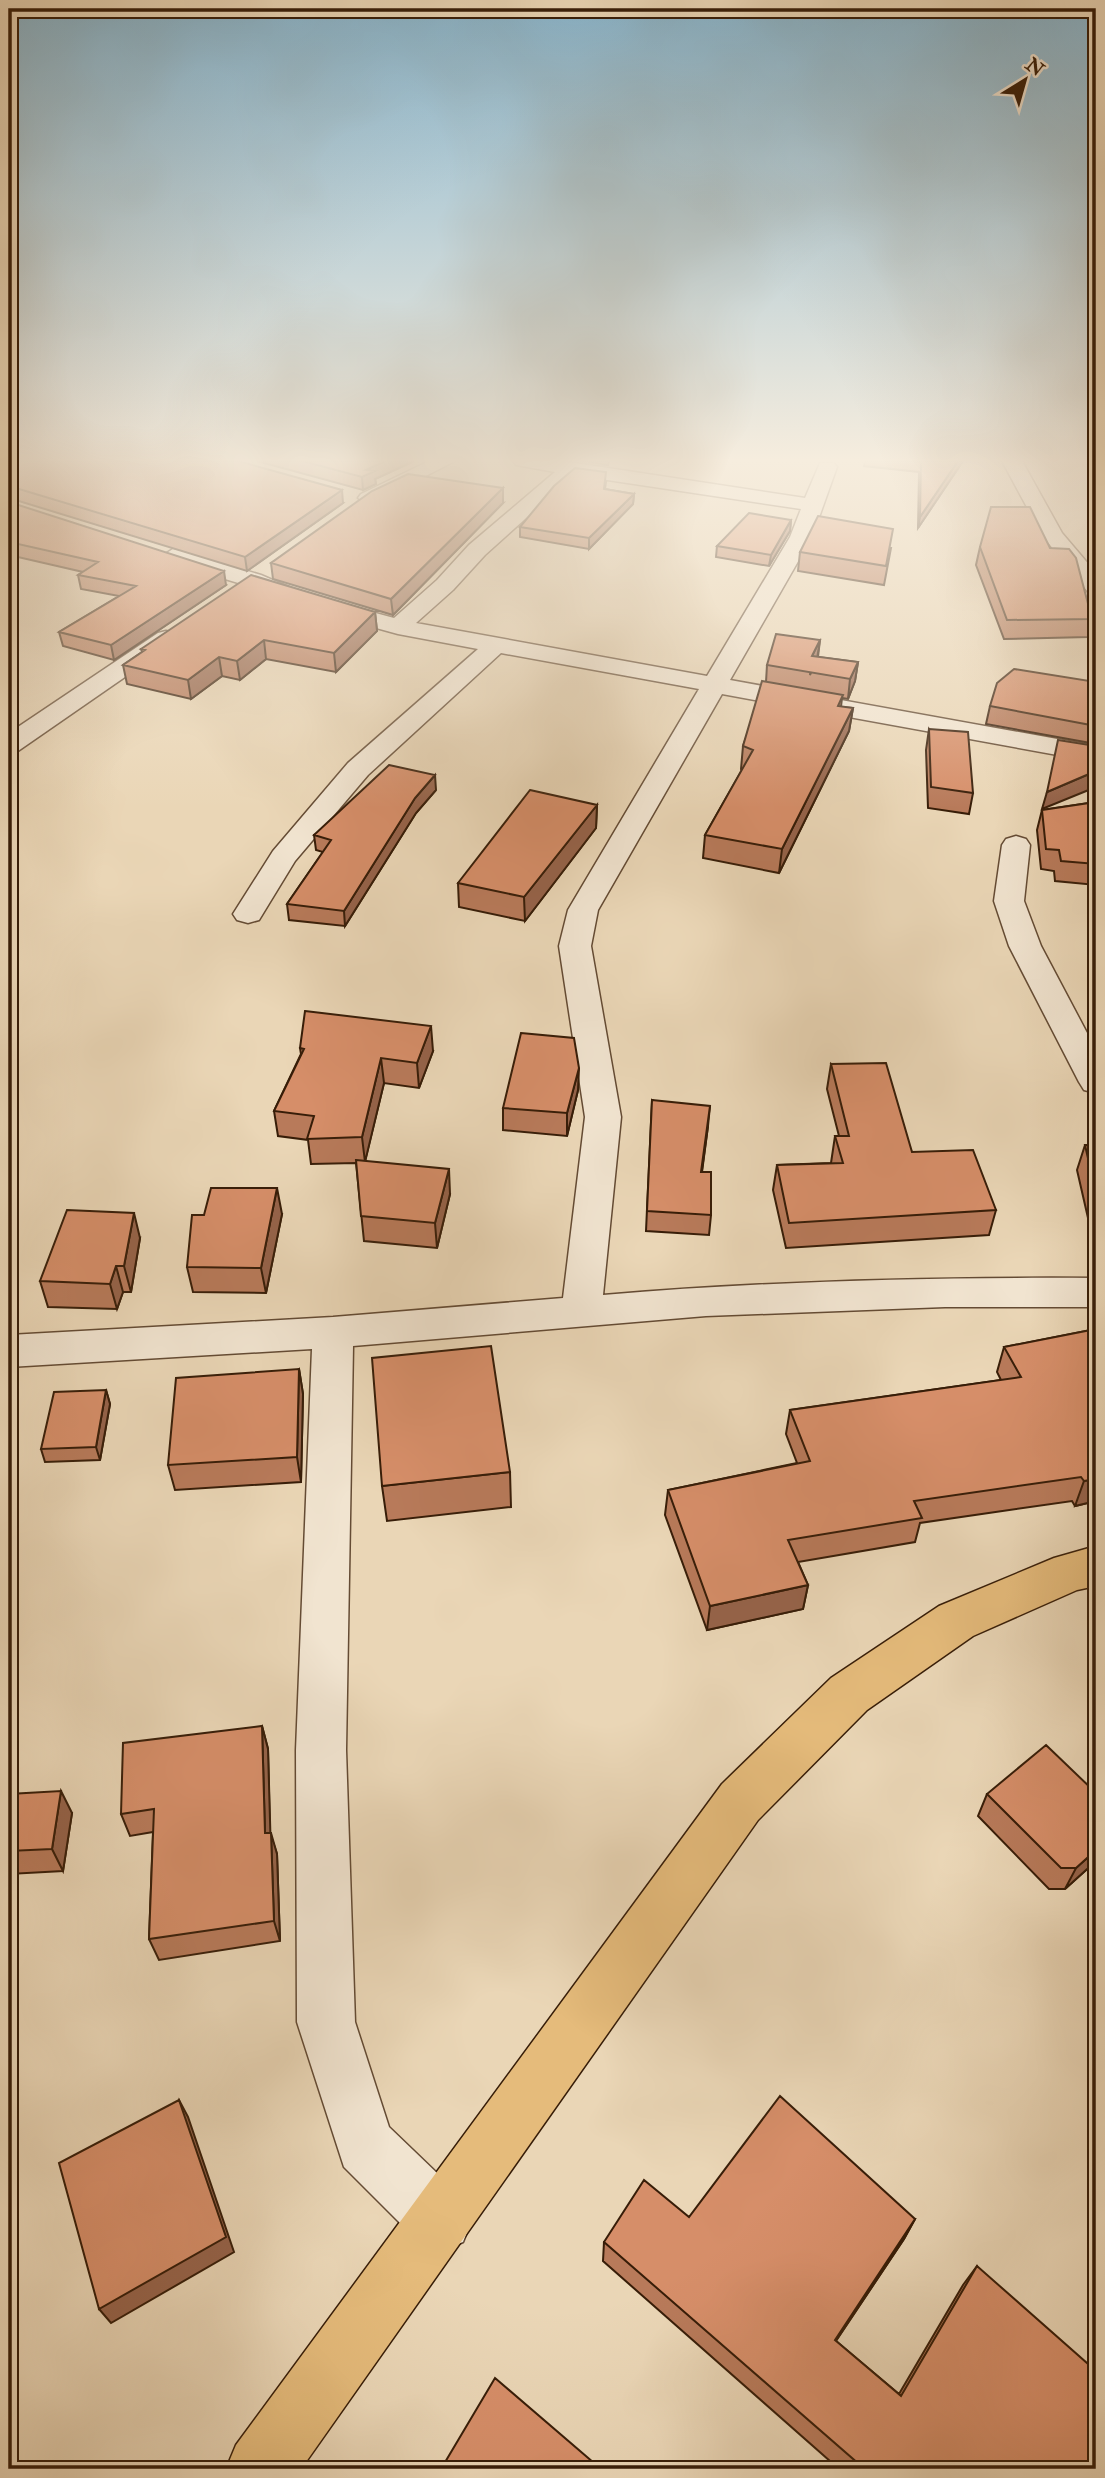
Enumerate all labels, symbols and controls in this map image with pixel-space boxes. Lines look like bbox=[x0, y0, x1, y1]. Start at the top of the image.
north arrow bbox=[990, 46, 1060, 116]
text: N bbox=[1020, 52, 1049, 83]

